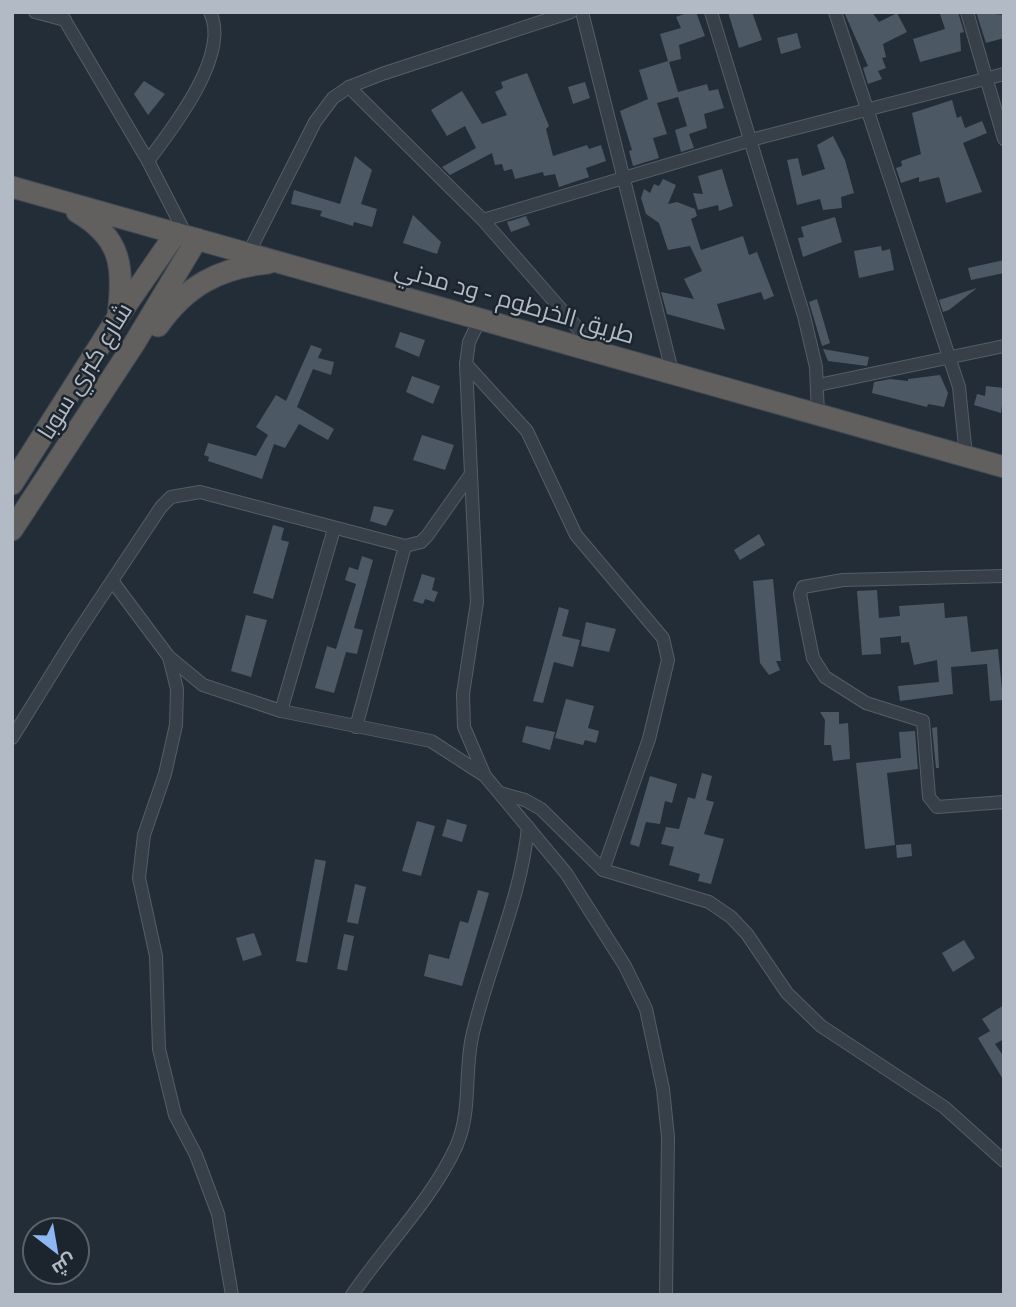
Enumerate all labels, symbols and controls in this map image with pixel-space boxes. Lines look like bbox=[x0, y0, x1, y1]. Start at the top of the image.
street label: طريق الخرطوم - ود مدني bbox=[391, 254, 638, 354]
street label: شارع كبري سوبا bbox=[32, 297, 142, 447]
north arrow bbox=[21, 1216, 91, 1286]
text: ش bbox=[48, 1249, 80, 1280]

